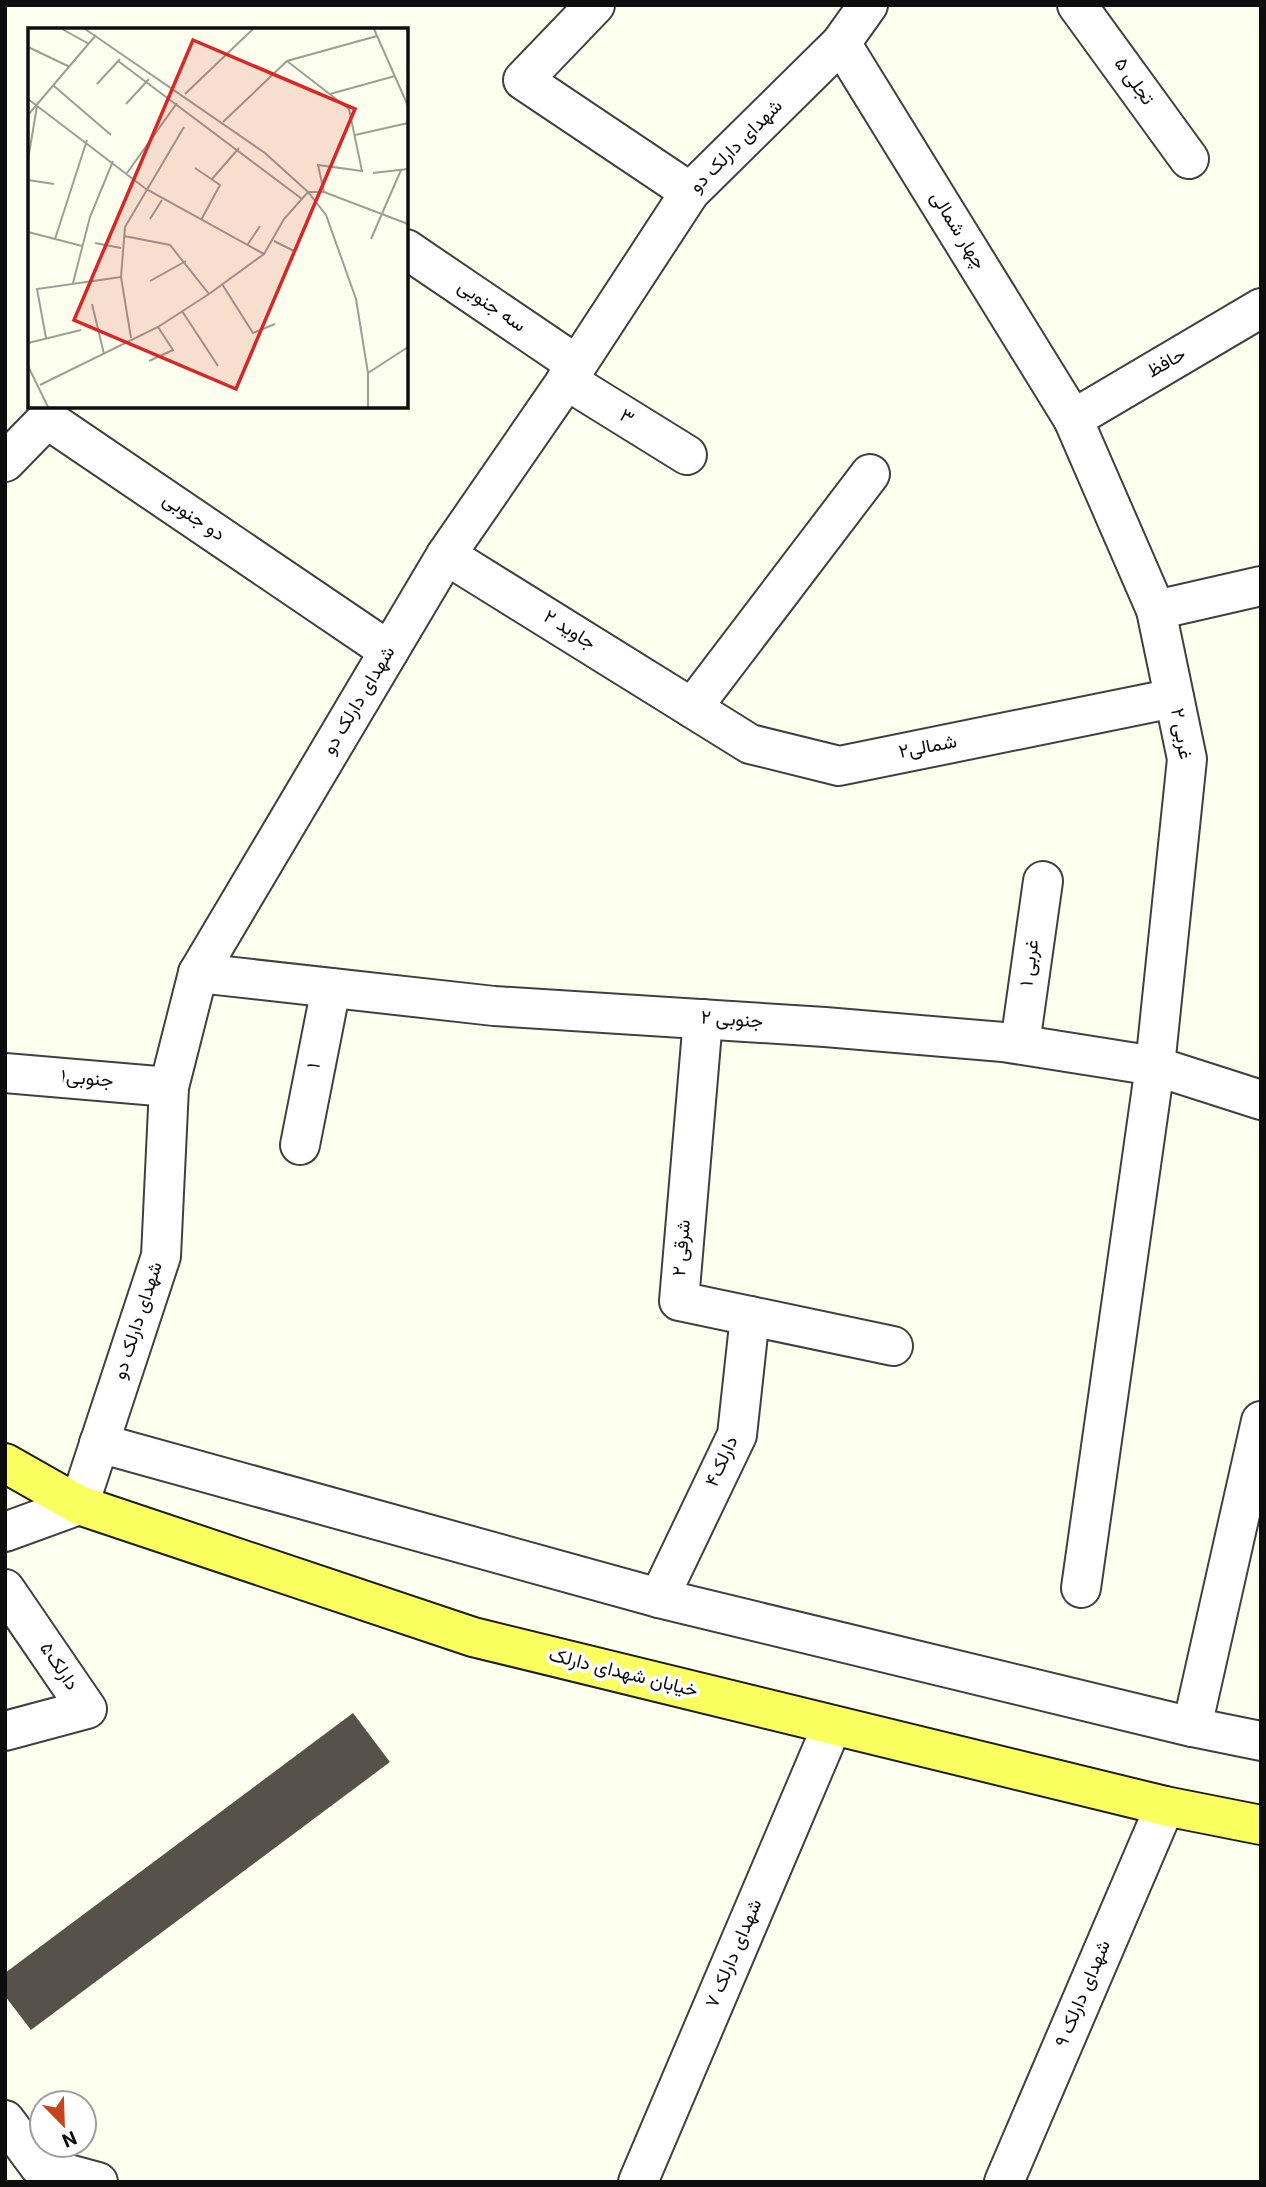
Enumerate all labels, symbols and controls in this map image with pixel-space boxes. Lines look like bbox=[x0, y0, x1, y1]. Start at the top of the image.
inset map bbox=[28, 28, 408, 408]
street label: ۵ تجلی bbox=[1106, 52, 1161, 112]
street label: شهدای دارلک دو bbox=[684, 94, 790, 200]
street label: چهار شمالی bbox=[922, 186, 992, 276]
street label: سه جنوبی bbox=[451, 273, 531, 341]
street label: حافظ bbox=[1142, 341, 1192, 387]
street label: ۳ bbox=[613, 402, 639, 434]
street label: دو جنوبی bbox=[156, 486, 230, 550]
street label: ۲ جاوید bbox=[537, 604, 601, 658]
street label: شهدای دارلک دو bbox=[316, 641, 404, 761]
street label: ۲ غربی bbox=[1161, 706, 1199, 762]
street label: شمالی۲ bbox=[896, 728, 960, 768]
street label: ۱ غربی bbox=[1013, 938, 1049, 988]
street label: ۲ جنوبی bbox=[700, 1004, 764, 1038]
street label: ۱ bbox=[300, 1061, 330, 1071]
street label: جنوبی۱ bbox=[59, 1063, 115, 1097]
street label: ۲ شرقی bbox=[666, 1218, 700, 1278]
street label: شهدای دارلک دو bbox=[106, 1258, 172, 1384]
street label: دارلک۴ bbox=[699, 1432, 747, 1492]
street label: دارلک۵ bbox=[31, 1637, 85, 1697]
street label: خیابان شهدای دارلک bbox=[545, 1641, 701, 1707]
street label: شهدای دارلک ۷ bbox=[699, 1895, 771, 2013]
street label: شهدای دارلک ۹ bbox=[1048, 1936, 1120, 2052]
north arrow bbox=[28, 2089, 98, 2159]
text: N bbox=[57, 2121, 81, 2153]

